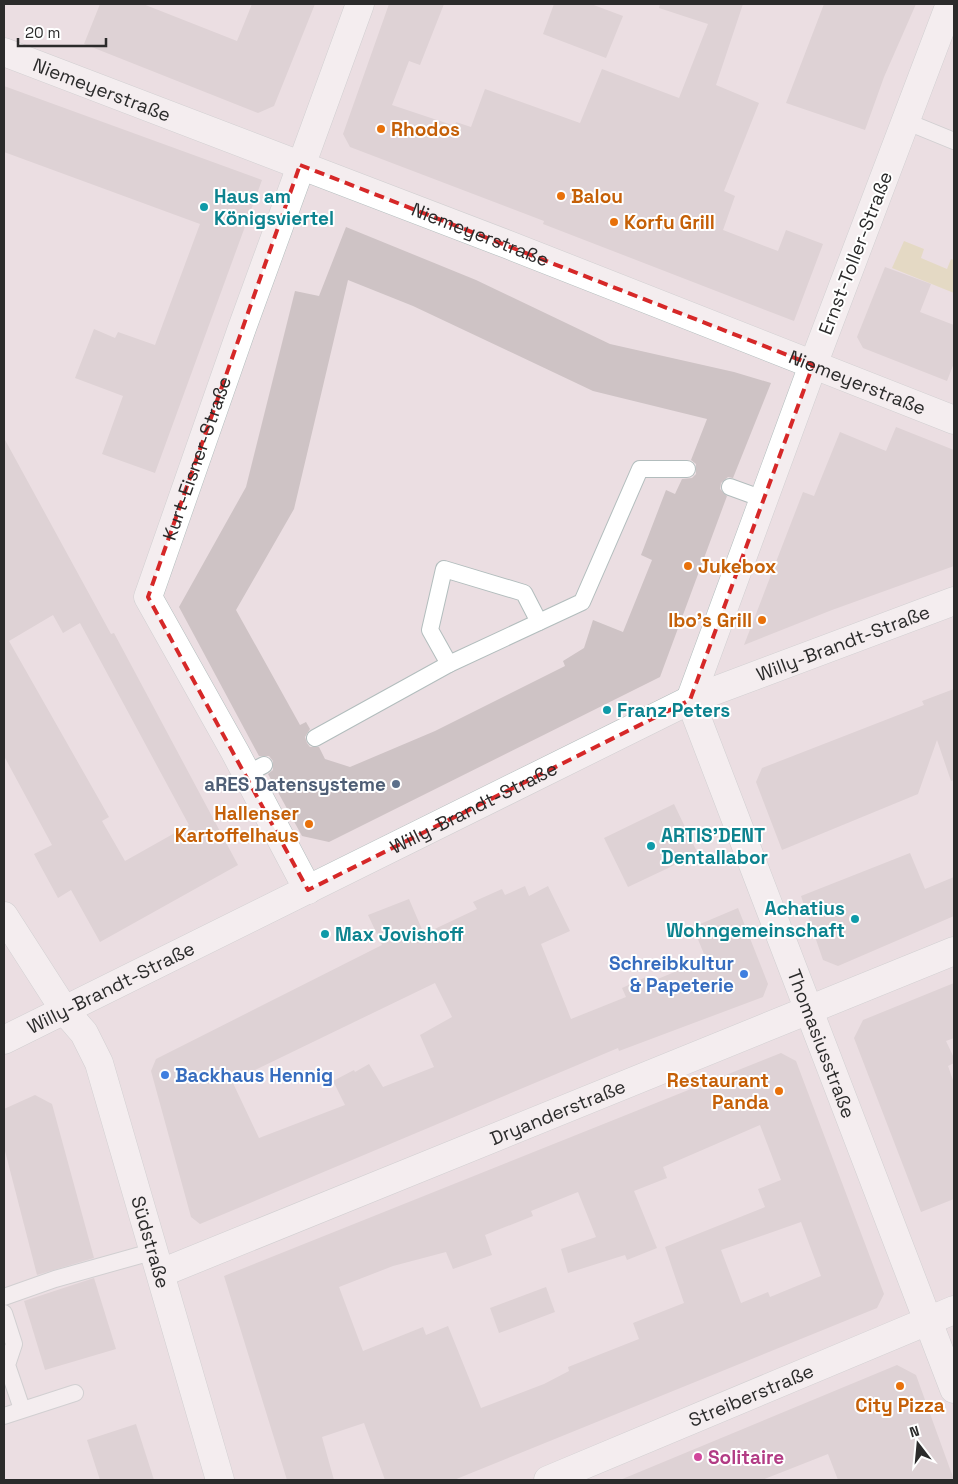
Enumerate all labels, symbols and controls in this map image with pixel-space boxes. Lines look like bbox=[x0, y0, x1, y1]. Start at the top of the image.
scale bar bbox=[18, 15, 105, 47]
text: 20 m bbox=[25, 23, 60, 42]
street label: Niemeyerstraße bbox=[29, 52, 174, 128]
place label: Rhodos bbox=[391, 117, 460, 142]
marker: Rhodos bbox=[375, 123, 387, 135]
street label: Ernst-Toller-Straße bbox=[813, 168, 898, 338]
place label: Haus am Königsviertel bbox=[214, 184, 334, 231]
place label: Balou bbox=[571, 184, 623, 209]
marker: Balou bbox=[555, 190, 567, 202]
street label: Niemeyerstraße bbox=[408, 197, 553, 273]
marker: Haus am Königsviertel bbox=[198, 201, 210, 213]
place label: Korfu Grill bbox=[624, 210, 715, 235]
marker: Korfu Grill bbox=[608, 216, 620, 228]
street label: Niemeyerstraße bbox=[785, 344, 930, 421]
street label: Kurt-Eisner-Straße bbox=[157, 373, 237, 544]
place label: Jukebox bbox=[698, 554, 776, 579]
marker: Jukebox bbox=[682, 560, 694, 572]
street label: Willy-Brandt-Straße bbox=[753, 599, 933, 687]
place label: Ibo's Grill bbox=[668, 608, 752, 633]
marker: Ibo's Grill bbox=[756, 614, 768, 626]
place label: Franz Peters bbox=[617, 698, 730, 723]
marker: Franz Peters bbox=[601, 704, 613, 716]
street label: Willy-Brandt-Straße bbox=[386, 756, 562, 860]
place label: aRES Datensysteme bbox=[204, 772, 386, 797]
marker: aRES Datensysteme bbox=[390, 778, 402, 790]
place label: Hallenser Kartoffelhaus bbox=[175, 801, 299, 848]
marker: Hallenser Kartoffelhaus bbox=[303, 818, 315, 830]
place label: ARTIS'DENT Dentallabor bbox=[661, 823, 768, 870]
marker: ARTIS'DENT Dentallabor bbox=[645, 840, 657, 852]
place label: Achatius Wohngemeinschaft bbox=[666, 896, 845, 943]
marker: Achatius Wohngemeinschaft bbox=[849, 913, 861, 925]
place label: Max Jovishoff bbox=[335, 922, 464, 947]
marker: Max Jovishoff bbox=[319, 928, 331, 940]
street label: Willy-Brandt-Straße bbox=[23, 936, 199, 1040]
place label: Schreibkultur & Papeterie bbox=[609, 951, 734, 998]
street label: Thomasiusstraße bbox=[781, 966, 861, 1122]
marker: Schreibkultur & Papeterie bbox=[738, 968, 750, 980]
place label: Backhaus Hennig bbox=[175, 1063, 333, 1088]
place label: Restaurant Panda bbox=[667, 1068, 769, 1115]
marker: Backhaus Hennig bbox=[159, 1069, 171, 1081]
street label: Dryanderstraße bbox=[486, 1074, 629, 1151]
marker: Restaurant Panda bbox=[773, 1085, 785, 1097]
street label: Südstraße bbox=[125, 1193, 176, 1291]
street label: Streiberstraße bbox=[685, 1358, 817, 1433]
marker: City Pizza bbox=[894, 1380, 906, 1392]
place label: City Pizza bbox=[855, 1393, 945, 1418]
north arrow bbox=[893, 1419, 943, 1469]
text: N bbox=[907, 1422, 921, 1441]
place label: Solitaire bbox=[708, 1445, 784, 1470]
marker: Solitaire bbox=[692, 1451, 704, 1463]

